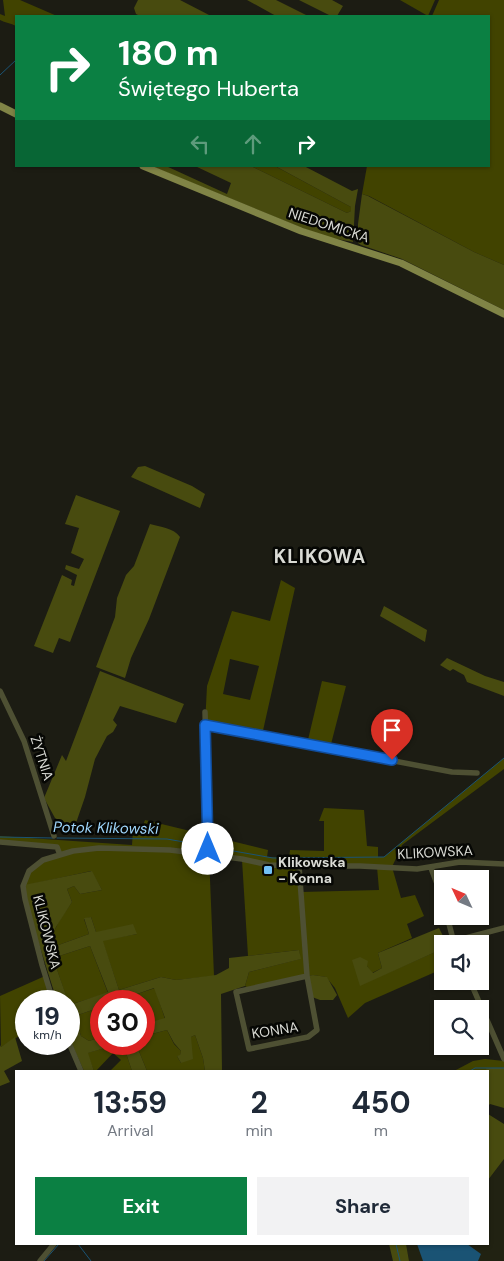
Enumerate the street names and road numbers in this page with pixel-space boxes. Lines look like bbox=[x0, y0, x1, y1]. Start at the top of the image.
street label: NIEDOMICKA bbox=[286, 203, 372, 247]
street label: ŻYTNIA bbox=[26, 733, 58, 783]
street label: KLIKOWSKA bbox=[397, 841, 473, 863]
street label: KLIKOWSKA bbox=[29, 893, 65, 971]
street label: KONNA bbox=[250, 1017, 300, 1043]

